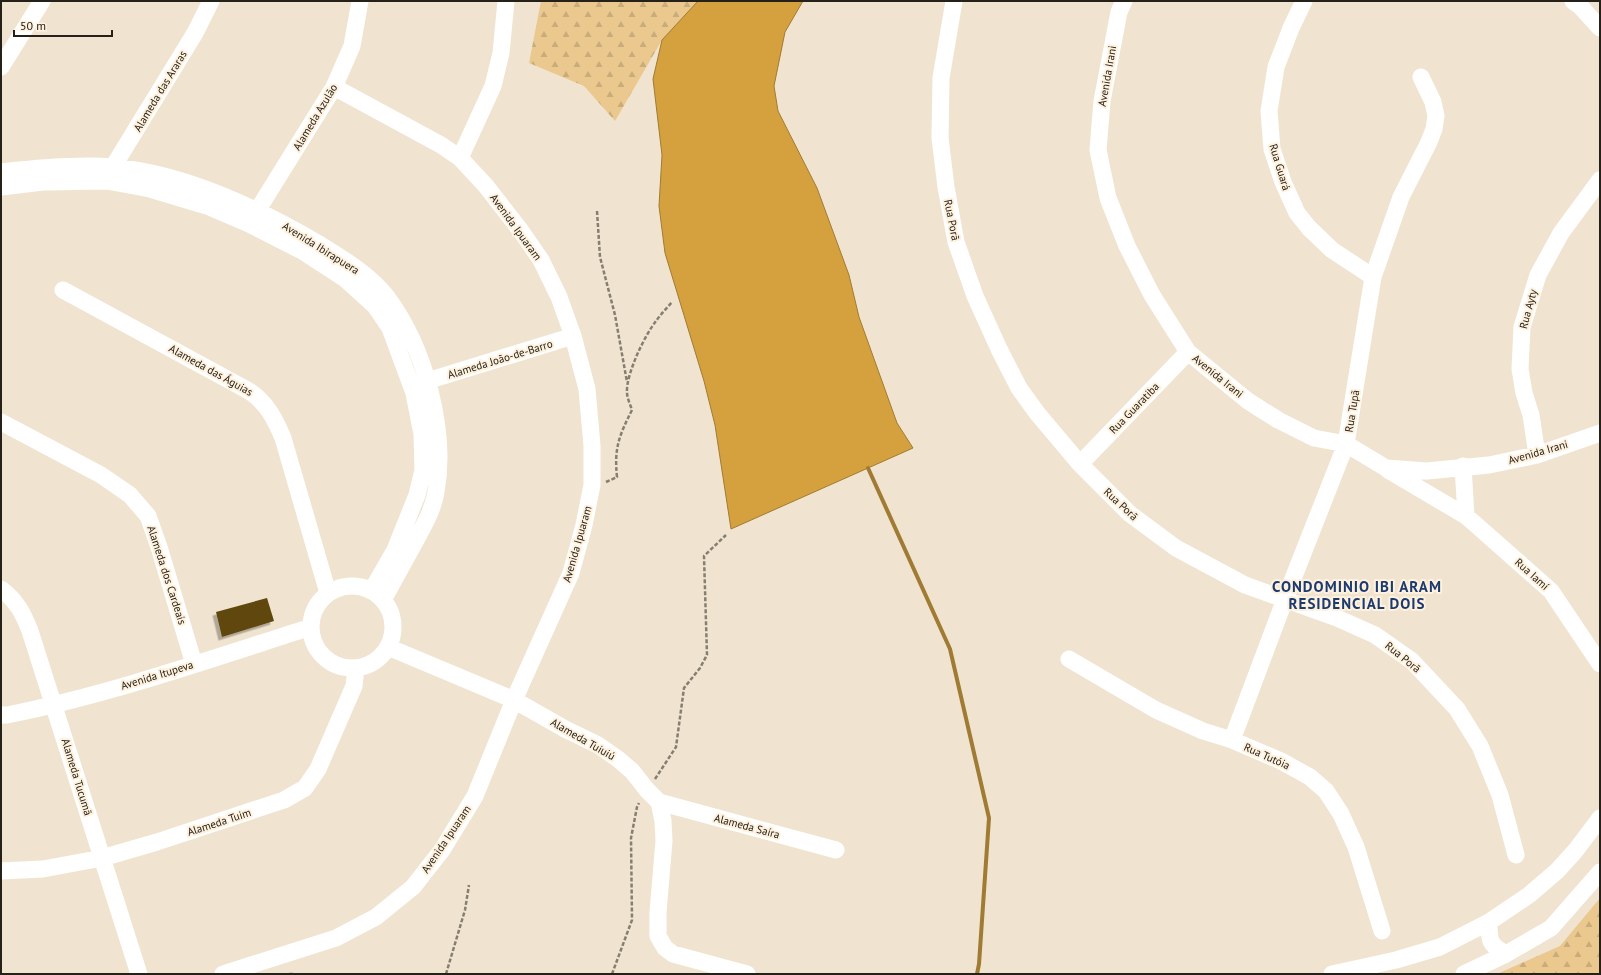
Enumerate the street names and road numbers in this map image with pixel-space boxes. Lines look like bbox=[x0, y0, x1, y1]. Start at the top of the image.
street label: Avenida Irani bbox=[1095, 44, 1119, 107]
street label: Alameda das Araras bbox=[130, 48, 190, 134]
street label: Alameda Azulão bbox=[290, 81, 340, 153]
street label: Rua Guará bbox=[1266, 142, 1294, 192]
street label: Avenida Ipuaram bbox=[487, 191, 545, 263]
street label: Rua Porã bbox=[941, 198, 963, 242]
street label: Avenida Ibirapuera bbox=[280, 219, 362, 277]
street label: Rua Ayty bbox=[1516, 287, 1540, 330]
street label: Alameda João-de-Barro bbox=[446, 336, 554, 382]
street label: Alameda das Águias bbox=[167, 341, 256, 399]
street label: Avenida Irani bbox=[1190, 351, 1246, 401]
street label: Rua Guaratiba bbox=[1106, 379, 1162, 437]
street label: Rua Tupã bbox=[1342, 389, 1362, 433]
street label: Avenida Irani bbox=[1507, 437, 1570, 467]
street label: Rua Porã bbox=[1101, 485, 1141, 523]
street label: Avenida Ipuaram bbox=[559, 504, 595, 584]
street label: Alameda dos Cardeais bbox=[144, 524, 190, 627]
street label: Rua Iamí bbox=[1512, 555, 1552, 593]
street label: Rua Porã bbox=[1382, 638, 1424, 676]
street label: Avenida Itupeva bbox=[119, 657, 195, 693]
street label: Alameda Tuiuiú bbox=[548, 715, 618, 763]
street label: Alameda Tucumã bbox=[59, 737, 95, 817]
street label: Rua Tutóia bbox=[1242, 740, 1292, 772]
street label: Avenida Ipuaram bbox=[418, 802, 474, 876]
street label: Alameda Tuim bbox=[185, 805, 253, 839]
street label: Alameda Saíra bbox=[713, 811, 781, 841]

